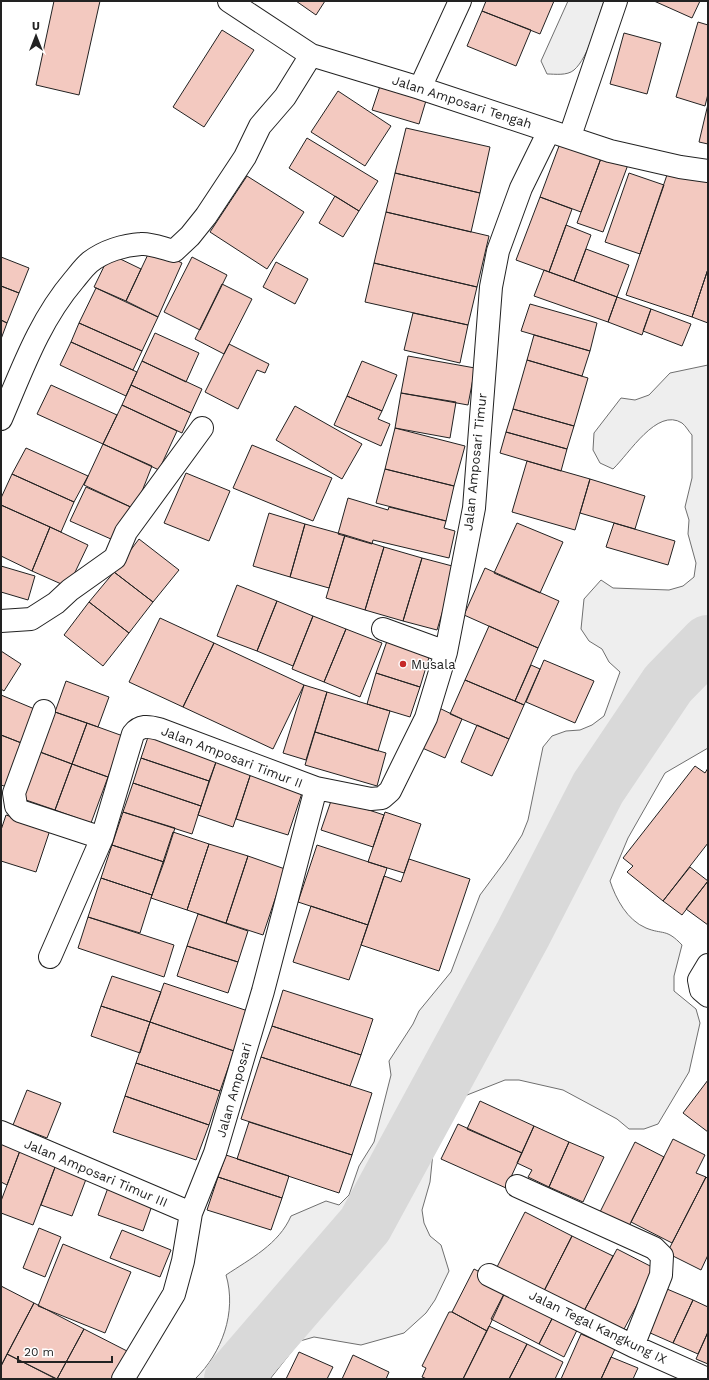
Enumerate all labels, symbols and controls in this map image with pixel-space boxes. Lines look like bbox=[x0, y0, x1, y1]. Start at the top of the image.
north arrow bbox=[16, 16, 56, 56]
text: U bbox=[32, 20, 40, 33]
street label: Jalan Amposari Tengah bbox=[390, 72, 534, 132]
street label: Jalan Amposari Timur bbox=[460, 392, 490, 532]
place label: Musala bbox=[411, 657, 456, 672]
marker: Musala bbox=[398, 659, 408, 669]
street label: Jalan Amposari Timur II bbox=[159, 723, 305, 791]
street label: Jalan Amposari bbox=[213, 1041, 255, 1139]
street label: Jalan Amposari Timur III bbox=[22, 1136, 170, 1210]
street label: Jalan Tegal Kangkung IX bbox=[527, 1287, 669, 1367]
scale bar bbox=[18, 1338, 112, 1364]
text: 20 m bbox=[24, 1345, 54, 1359]

